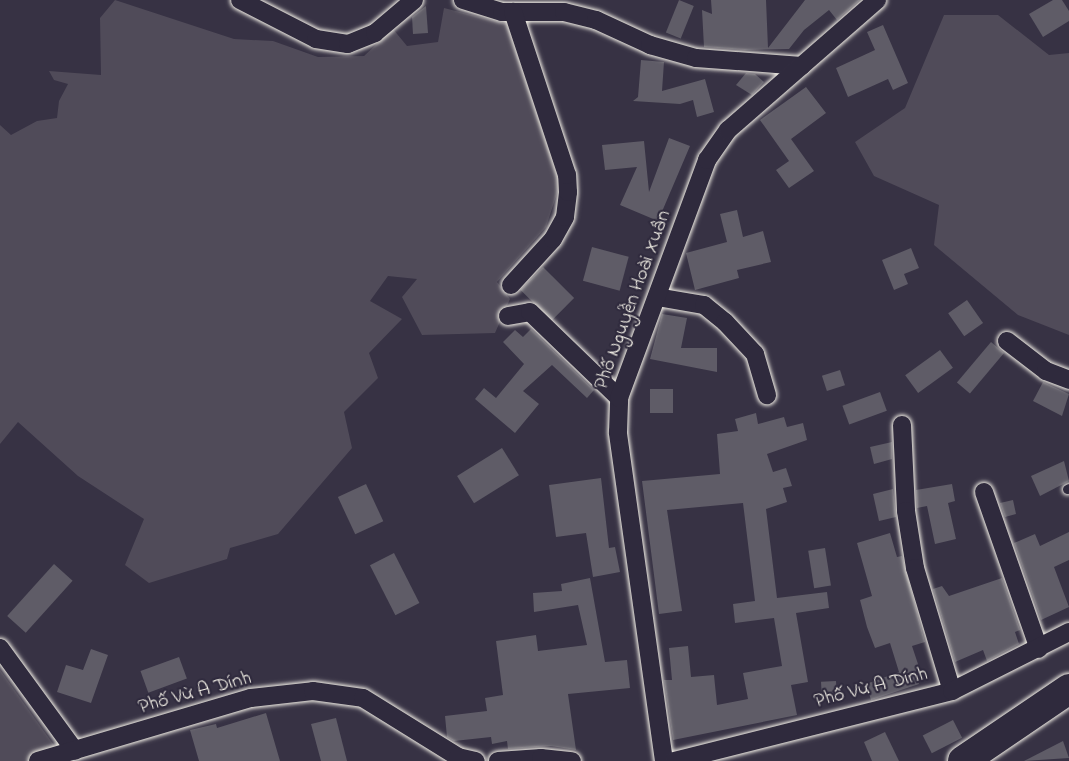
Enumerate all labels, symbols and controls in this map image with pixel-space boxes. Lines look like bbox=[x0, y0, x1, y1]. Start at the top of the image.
street label: Phố Nguyễn Hoài Xuân bbox=[589, 207, 677, 393]
street label: Phố Vừ A Dính bbox=[812, 662, 930, 714]
street label: Phố Vừ A Dính bbox=[136, 666, 254, 720]

